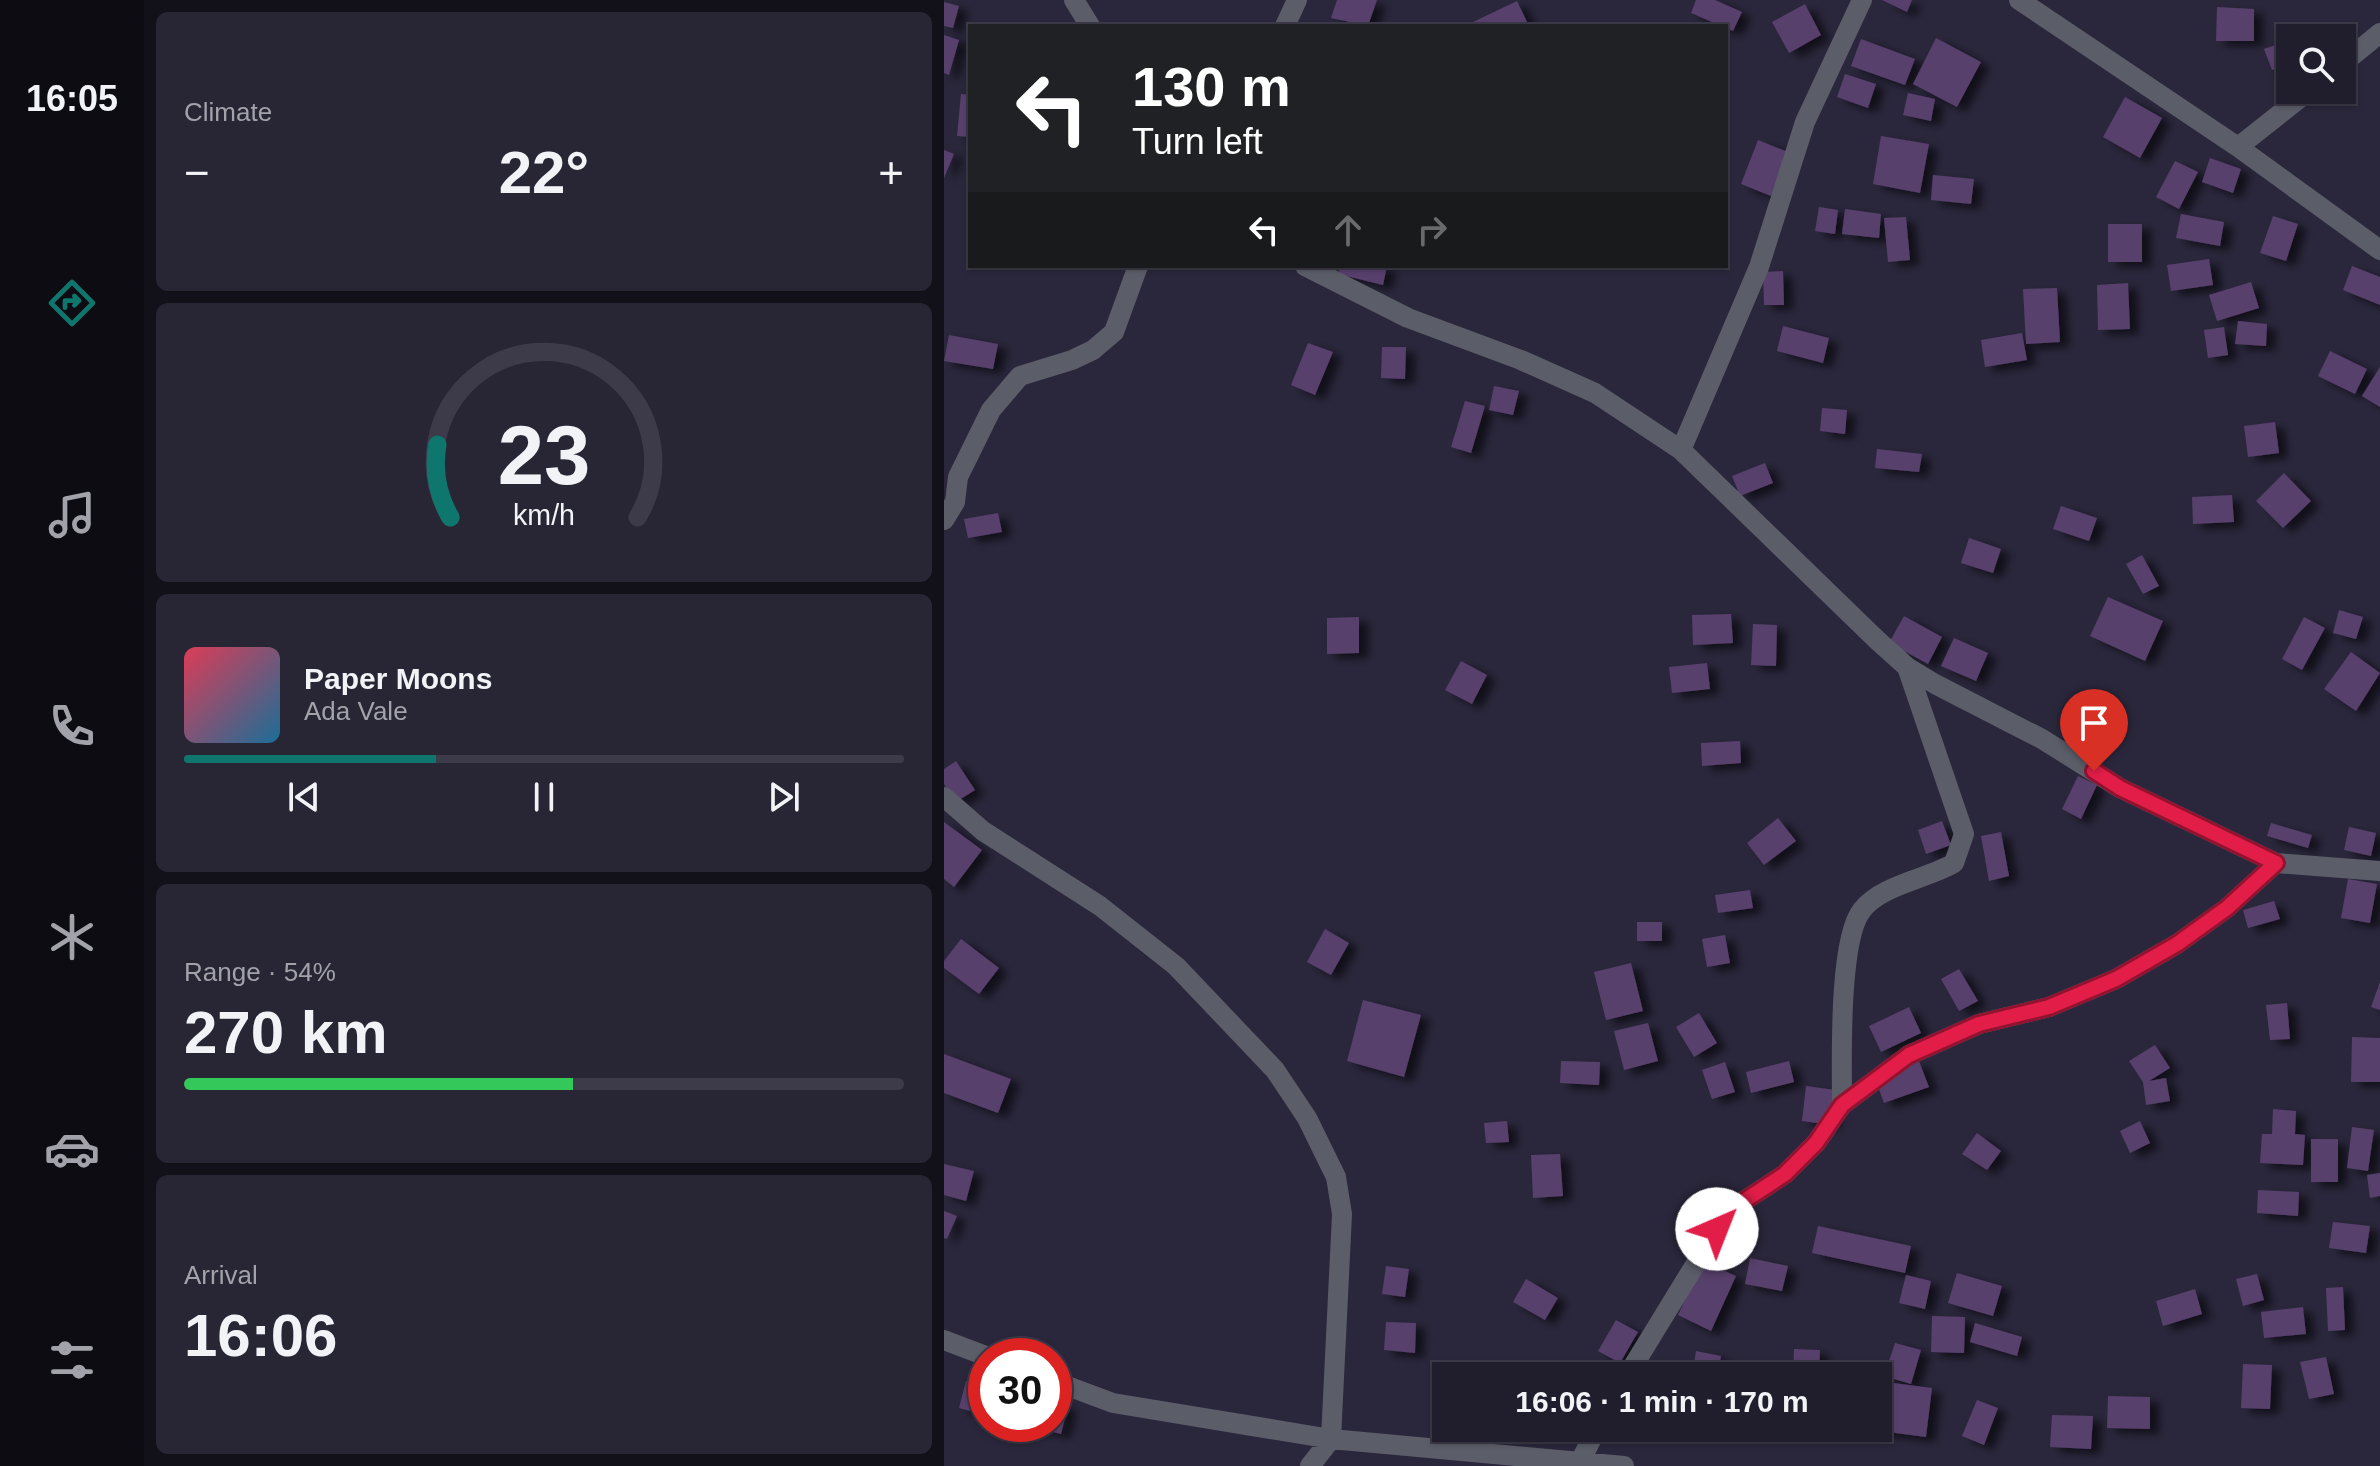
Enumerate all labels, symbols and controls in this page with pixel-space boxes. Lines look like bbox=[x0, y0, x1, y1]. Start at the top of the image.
map controls bbox=[2276, 24, 2356, 104]
button: search bbox=[2276, 24, 2356, 104]
text: 130 m bbox=[1132, 55, 1291, 118]
icon: left bbox=[1000, 56, 1104, 160]
text: 16:05 bbox=[26, 78, 118, 119]
text: Climate bbox=[184, 97, 272, 127]
text: Turn left bbox=[1132, 121, 1263, 162]
text: 22° bbox=[499, 139, 589, 206]
text: − bbox=[184, 148, 210, 197]
text: + bbox=[878, 148, 904, 197]
icon: left bbox=[1242, 208, 1286, 252]
icon: ahead bbox=[1326, 208, 1370, 252]
icon: right bbox=[1410, 208, 1454, 252]
icon: directions bbox=[44, 275, 100, 331]
text: 23 bbox=[498, 409, 590, 502]
icon: music bbox=[44, 487, 100, 543]
text: km/h bbox=[513, 499, 575, 531]
text: Paper Moons bbox=[304, 662, 492, 695]
pin bbox=[2060, 689, 2128, 771]
text: Ada Vale bbox=[304, 696, 408, 726]
icon: phone bbox=[44, 698, 100, 754]
icon: arrive bbox=[2072, 701, 2116, 745]
icon: previous bbox=[282, 775, 326, 819]
icon: pause bbox=[522, 775, 566, 819]
icon: next bbox=[762, 775, 806, 819]
icon: climate bbox=[44, 909, 100, 965]
text: Range · 54% bbox=[184, 957, 336, 987]
text: 270 km bbox=[184, 999, 388, 1066]
icon: car bbox=[44, 1121, 100, 1177]
position arrow bbox=[1675, 1187, 1759, 1271]
text: Arrival bbox=[184, 1260, 258, 1290]
text: 16:06 bbox=[184, 1302, 337, 1369]
icon: filters bbox=[44, 1332, 100, 1388]
speed limit sign: 30 bbox=[968, 1338, 1072, 1442]
text: 16:06 · 1 min · 170 m bbox=[1515, 1385, 1809, 1418]

